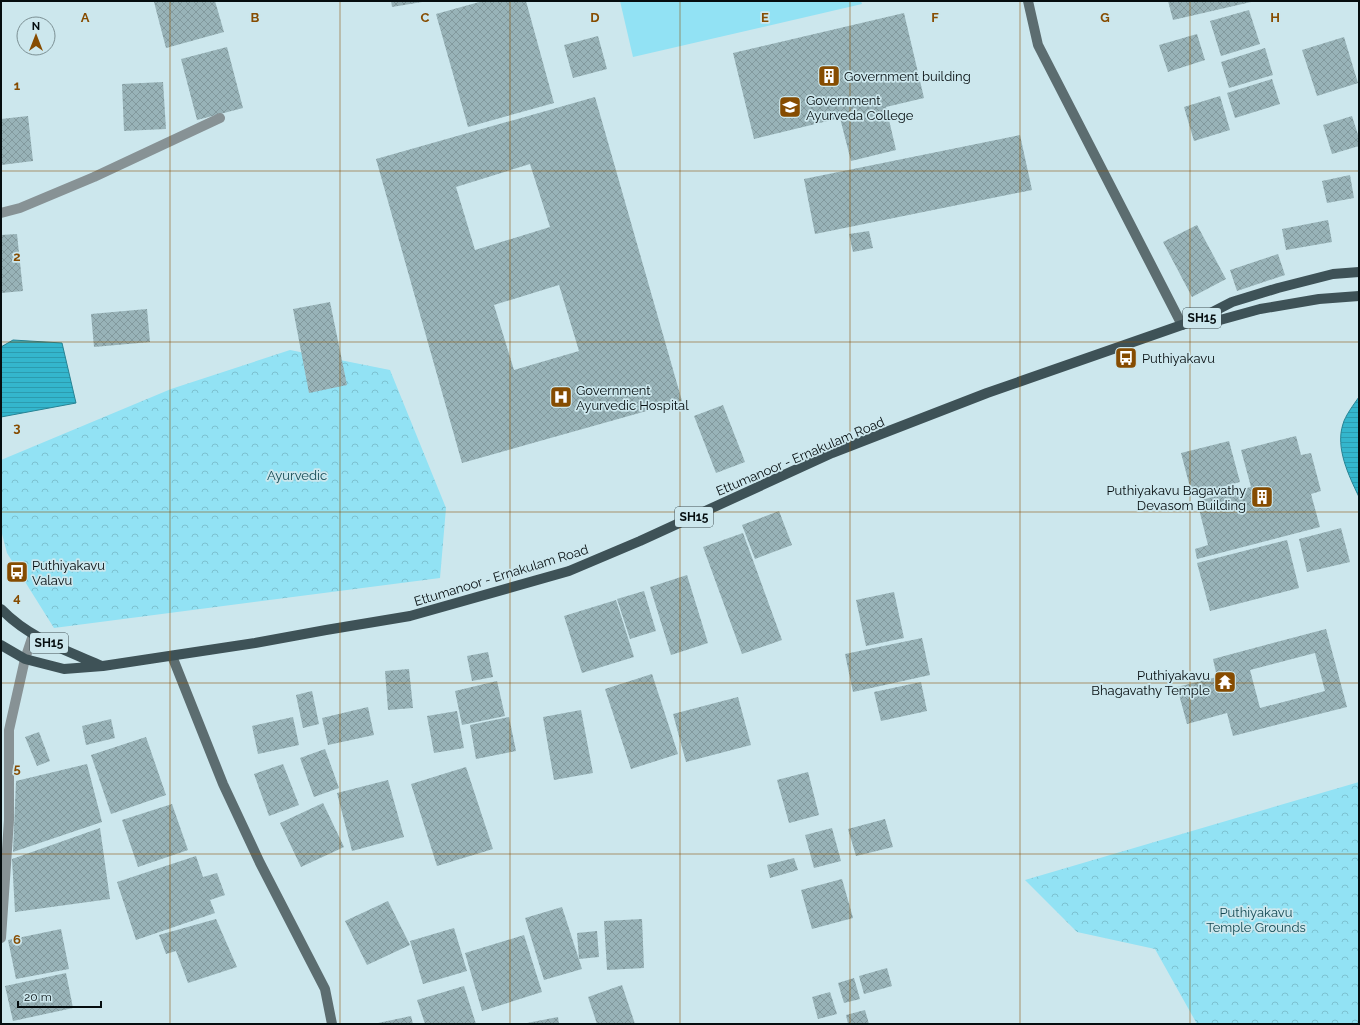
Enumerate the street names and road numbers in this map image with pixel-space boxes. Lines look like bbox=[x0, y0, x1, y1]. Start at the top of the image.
road number: SH15 bbox=[1183, 308, 1221, 328]
street label: Ettumanoor - Ernakulam Road bbox=[714, 414, 887, 499]
road number: SH15 bbox=[675, 507, 713, 527]
street label: Ettumanoor - Ernakulam Road bbox=[412, 542, 590, 609]
road number: SH15 bbox=[30, 633, 68, 653]

